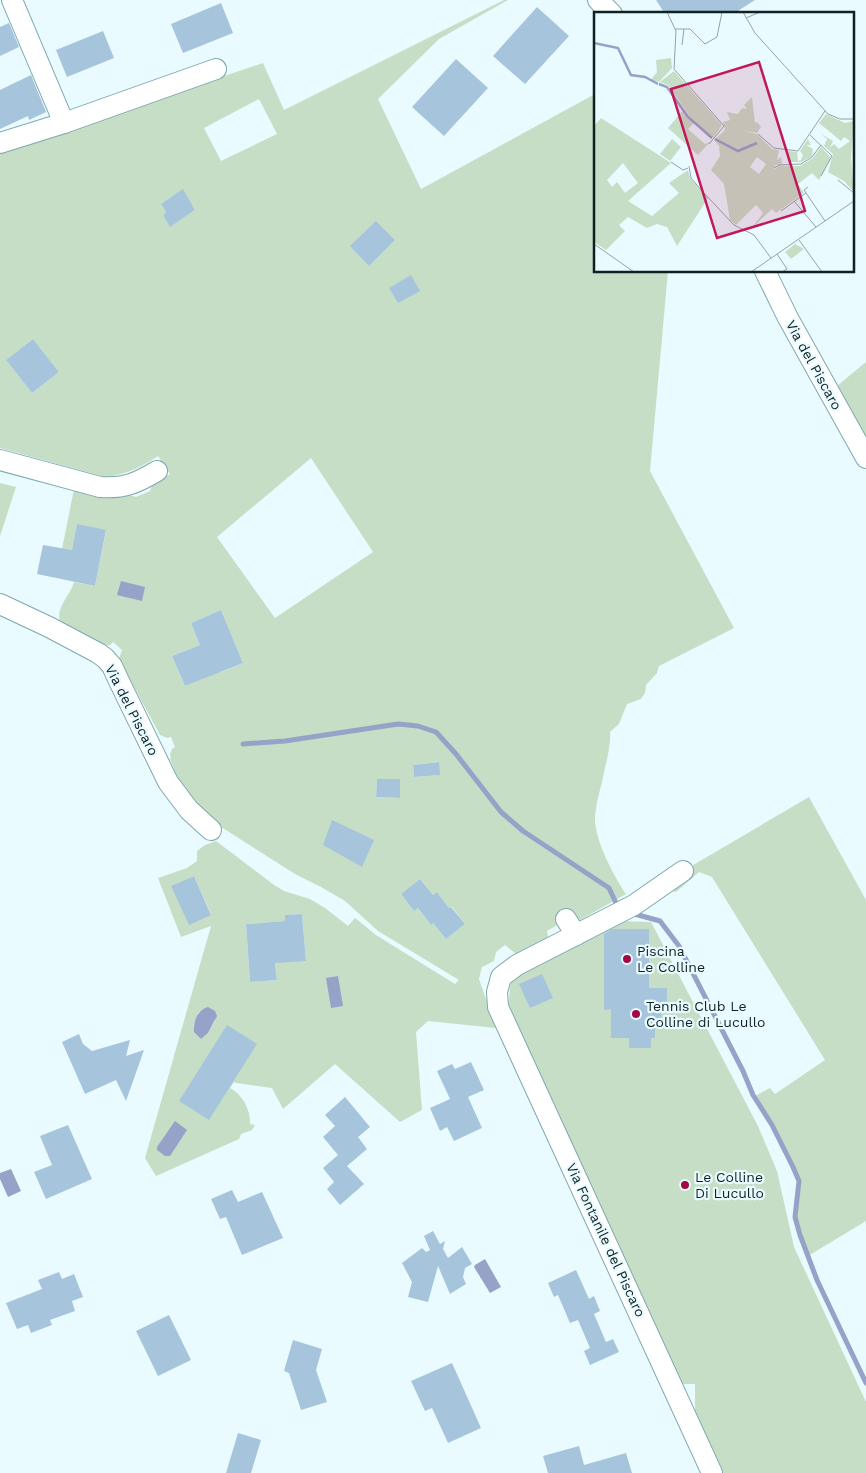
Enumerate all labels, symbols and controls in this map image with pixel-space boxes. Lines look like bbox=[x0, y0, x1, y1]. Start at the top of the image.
inset map bbox=[594, 12, 854, 272]
street label: Via del Piscaro bbox=[783, 317, 845, 413]
street label: Via del Piscaro bbox=[102, 662, 162, 758]
place label: Piscina Le Colline bbox=[637, 943, 705, 975]
marker: Piscina Le Colline bbox=[621, 953, 633, 965]
place label: Tennis Club Le Colline di Lucullo bbox=[646, 998, 765, 1030]
marker: Tennis Club Le Colline di Lucullo bbox=[630, 1008, 642, 1020]
street label: Via Fontanile del Piscaro bbox=[563, 1161, 649, 1319]
place label: Le Colline Di Lucullo bbox=[695, 1169, 764, 1201]
marker: Le Colline Di Lucullo bbox=[679, 1179, 691, 1191]

